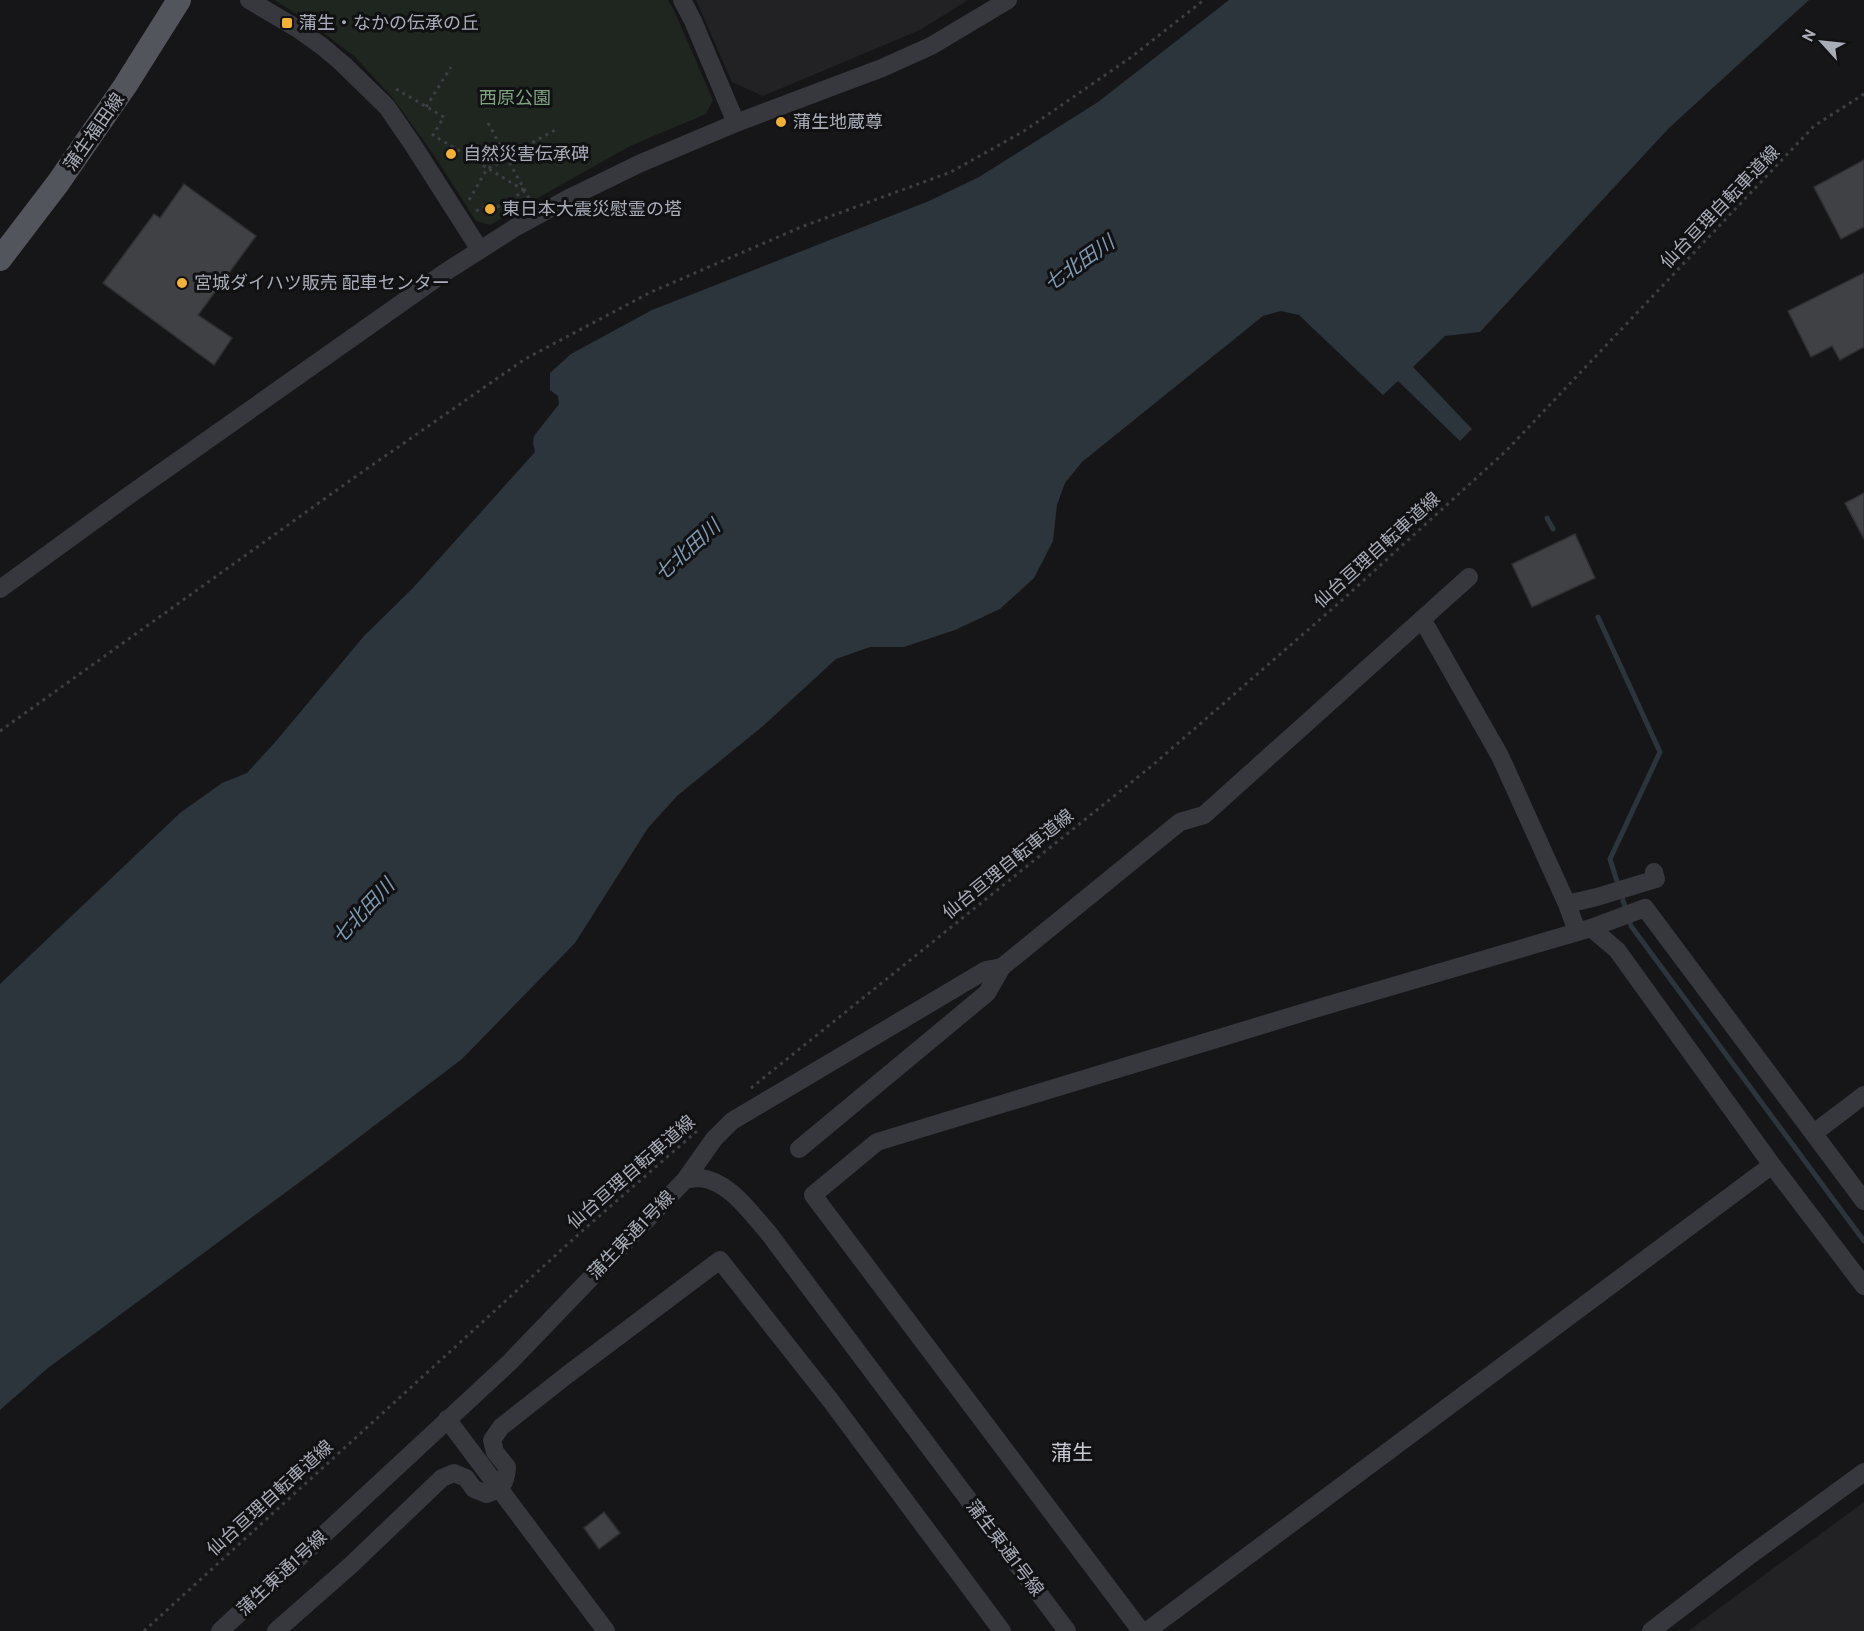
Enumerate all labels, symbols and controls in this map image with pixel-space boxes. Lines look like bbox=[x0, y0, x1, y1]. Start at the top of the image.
north arrow bbox=[1792, 12, 1852, 72]
place label: 蒲生・なかの伝承の丘 bbox=[299, 13, 479, 36]
marker: 蒲生・なかの伝承の丘 bbox=[280, 16, 294, 30]
text: N bbox=[1799, 26, 1822, 46]
park label: 西原公園 bbox=[479, 88, 551, 111]
street label: 蒲生福田線 bbox=[60, 89, 130, 176]
place label: 蒲生地蔵尊 bbox=[793, 112, 883, 135]
marker: 蒲生地蔵尊 bbox=[774, 115, 788, 129]
street label: 仙台亘理自転車道線 bbox=[1657, 142, 1786, 274]
place label: 自然災害伝承碑 bbox=[463, 144, 589, 167]
marker: 自然災害伝承碑 bbox=[444, 147, 458, 161]
place label: 東日本大震災慰霊の塔 bbox=[502, 199, 682, 222]
marker: 東日本大震災慰霊の塔 bbox=[483, 202, 497, 216]
water label: 七北田川 bbox=[1040, 230, 1122, 298]
place label: 宮城ダイハツ販売 配車センター bbox=[194, 273, 450, 296]
marker: 宮城ダイハツ販売 配車センター bbox=[175, 276, 189, 290]
street label: 仙台亘理自転車道線 bbox=[1310, 488, 1446, 614]
water label: 七北田川 bbox=[650, 514, 728, 588]
street label: 仙台亘理自転車道線 bbox=[939, 805, 1079, 925]
water label: 七北田川 bbox=[328, 873, 403, 950]
street label: 仙台亘理自転車道線 bbox=[563, 1111, 701, 1235]
street label: 蒲生東通1号線 bbox=[584, 1187, 680, 1285]
street label: 仙台亘理自転車道線 bbox=[203, 1436, 339, 1562]
district label: 蒲生 bbox=[1051, 1441, 1093, 1468]
street label: 蒲生東通1号線 bbox=[960, 1496, 1048, 1602]
street label: 蒲生東通1号線 bbox=[233, 1527, 333, 1622]

